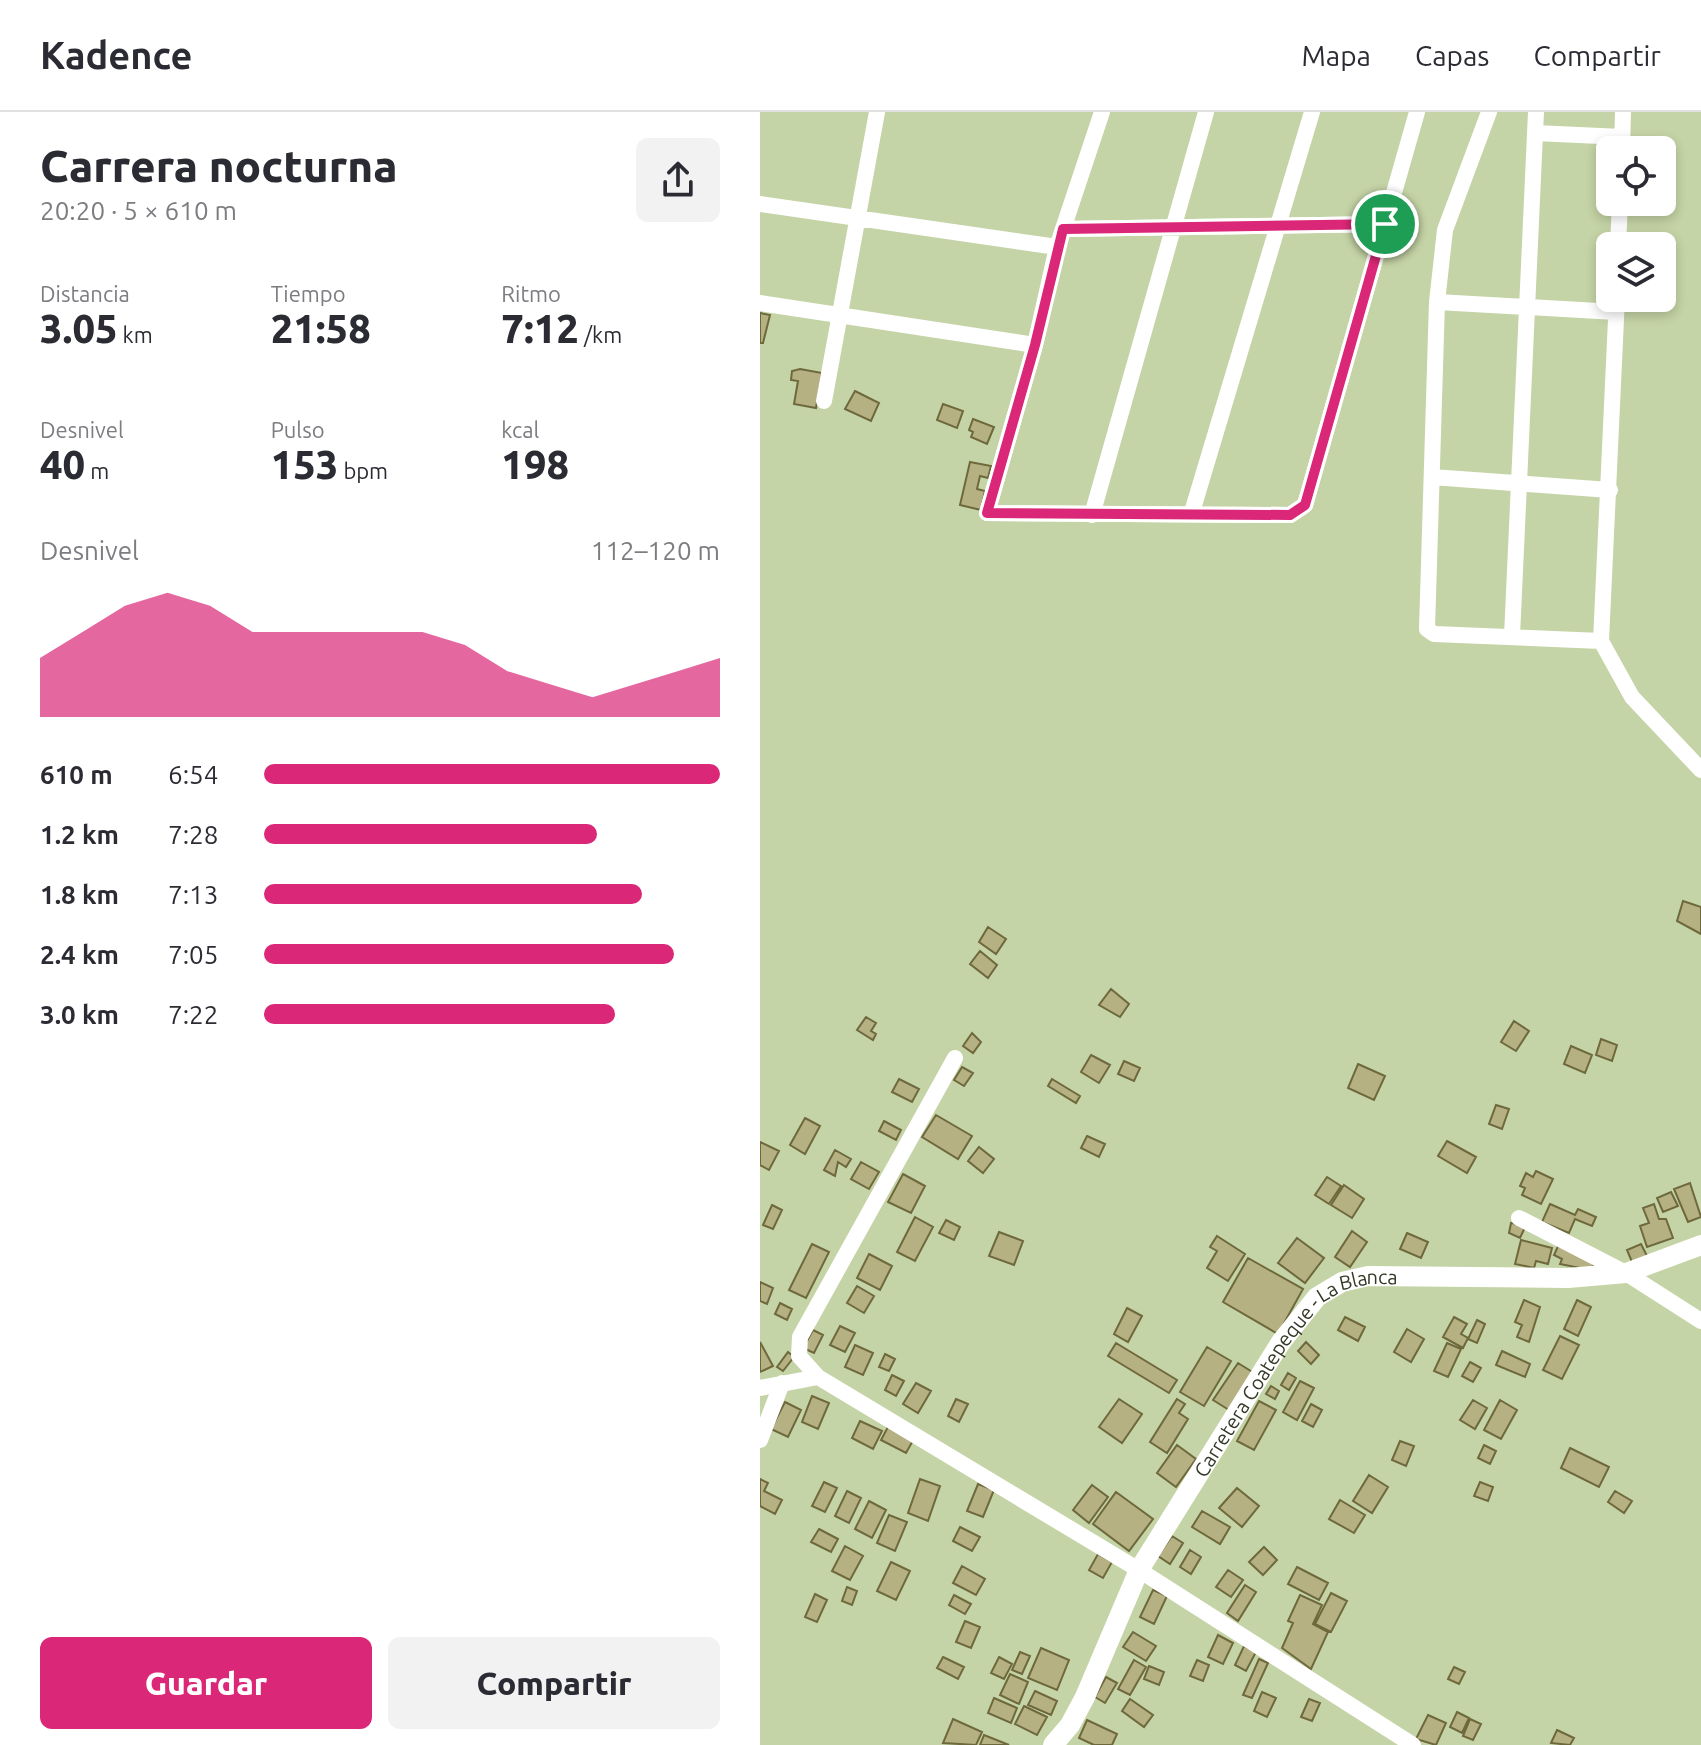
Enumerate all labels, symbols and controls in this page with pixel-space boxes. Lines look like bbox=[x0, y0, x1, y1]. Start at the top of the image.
text: Kadence bbox=[40, 34, 192, 76]
text: Mapa bbox=[1301, 40, 1371, 71]
text: Capas bbox=[1415, 40, 1490, 71]
text: Compartir bbox=[1534, 40, 1661, 71]
map controls bbox=[1596, 136, 1676, 312]
button: locate bbox=[1596, 136, 1676, 216]
button: share bbox=[636, 138, 720, 222]
text: Carrera nocturna bbox=[40, 141, 398, 190]
pin bbox=[1351, 190, 1419, 258]
text: 20:20 · 5 × 610 m bbox=[40, 196, 237, 225]
icon: arrive bbox=[1363, 202, 1407, 246]
button: layers bbox=[1596, 232, 1676, 312]
text: Distancia bbox=[40, 281, 130, 306]
text: Tiempo bbox=[271, 281, 346, 306]
text: Ritmo bbox=[501, 281, 561, 306]
text: 3.05 bbox=[40, 306, 118, 351]
text: 21:58 bbox=[271, 306, 371, 351]
text: 7:12 bbox=[501, 306, 579, 351]
text: km bbox=[118, 322, 153, 347]
text: /km bbox=[579, 322, 622, 347]
text: Desnivel bbox=[40, 417, 124, 442]
text: Pulso bbox=[271, 417, 325, 442]
text: kcal bbox=[501, 417, 539, 442]
text: 40 bbox=[40, 442, 85, 487]
text: 153 bbox=[271, 442, 338, 487]
text: 198 bbox=[501, 442, 569, 487]
text: m bbox=[85, 458, 109, 483]
text: bpm bbox=[338, 458, 388, 483]
text: Desnivel bbox=[40, 536, 139, 565]
text: 112–120 m bbox=[591, 536, 720, 565]
text: 610 m bbox=[40, 760, 113, 789]
text: 6:54 bbox=[168, 760, 218, 789]
text: 1.2 km bbox=[40, 820, 119, 849]
text: 7:28 bbox=[168, 820, 218, 849]
text: 1.8 km bbox=[40, 880, 119, 909]
text: 7:13 bbox=[168, 880, 218, 909]
text: 2.4 km bbox=[40, 940, 119, 969]
text: 7:05 bbox=[168, 940, 218, 969]
text: 3.0 km bbox=[40, 1000, 119, 1029]
text: 7:22 bbox=[168, 1000, 218, 1029]
street label: Carretera Coatepeque - La Blanca bbox=[1189, 1264, 1398, 1481]
button: Guardar bbox=[40, 1637, 372, 1729]
button: Compartir bbox=[388, 1637, 720, 1729]

